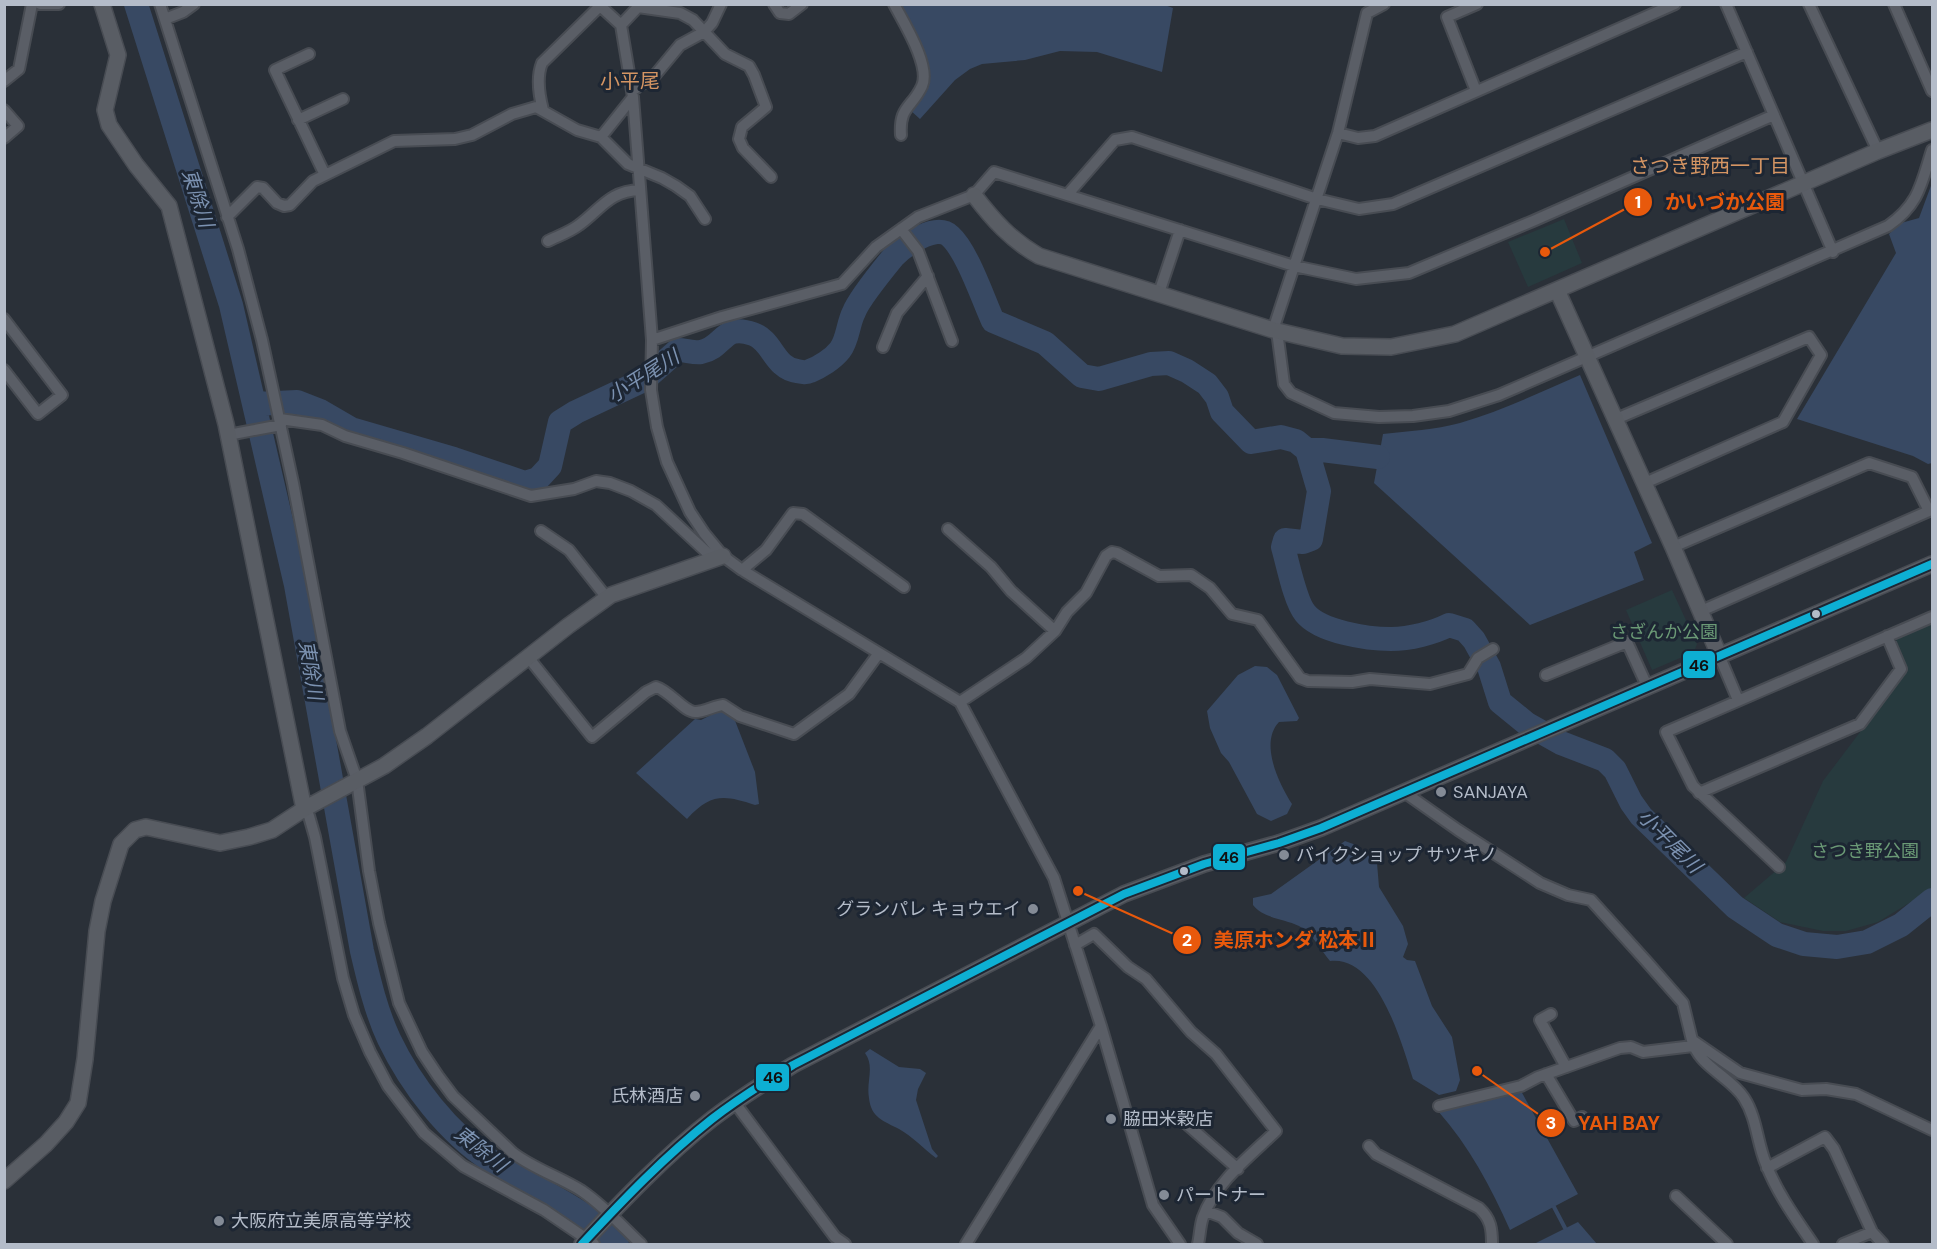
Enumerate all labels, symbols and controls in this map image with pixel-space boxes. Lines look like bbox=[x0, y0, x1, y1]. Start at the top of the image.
district label: 小平尾 bbox=[600, 68, 660, 94]
district label: さつき野西一丁目 bbox=[1630, 153, 1790, 179]
water label: 東除川 bbox=[176, 165, 220, 232]
callout: かいづか公園 bbox=[1623, 183, 1797, 221]
text: かいづか公園 bbox=[1665, 189, 1785, 215]
text: 1 bbox=[1635, 190, 1641, 214]
water label: 小平尾川 bbox=[602, 343, 686, 408]
unlabelled marker bbox=[1810, 608, 1822, 620]
park label: さざんか公園 bbox=[1610, 620, 1718, 644]
water label: 東除川 bbox=[293, 638, 329, 704]
line badge: 46 bbox=[1682, 650, 1716, 679]
text: 46 bbox=[1689, 655, 1709, 676]
place label: SANJAYA bbox=[1453, 780, 1528, 804]
marker: SANJAYA bbox=[1434, 785, 1448, 799]
water label: 小平尾川 bbox=[1633, 804, 1709, 880]
park label: さつき野公園 bbox=[1811, 839, 1919, 863]
line badge: 46 bbox=[1212, 843, 1246, 871]
place label: バイクショップ サツキノ bbox=[1296, 843, 1497, 867]
text: 46 bbox=[1219, 847, 1239, 868]
marker: バイクショップ サツキノ bbox=[1277, 848, 1291, 862]
unlabelled marker bbox=[1178, 865, 1190, 877]
place label: グランパレ キョウエイ bbox=[836, 897, 1021, 921]
marker: グランパレ キョウエイ bbox=[1026, 902, 1040, 916]
callout: 美原ホンダ 松本Ⅱ bbox=[1172, 921, 1391, 959]
text: 美原ホンダ 松本Ⅱ bbox=[1214, 927, 1378, 953]
text: 2 bbox=[1182, 928, 1192, 952]
line badge: 46 bbox=[755, 1063, 790, 1092]
text: 46 bbox=[763, 1067, 783, 1088]
place label: 氏林酒店 bbox=[611, 1084, 683, 1108]
marker: 氏林酒店 bbox=[688, 1089, 702, 1103]
callout: YAH BAY bbox=[1536, 1104, 1672, 1142]
place label: 脇田米穀店 bbox=[1123, 1107, 1213, 1131]
text: YAH BAY bbox=[1578, 1110, 1660, 1136]
text: 3 bbox=[1546, 1111, 1556, 1135]
marker: 脇田米穀店 bbox=[1104, 1112, 1118, 1126]
water label: 東除川 bbox=[449, 1120, 514, 1179]
place label: パートナー bbox=[1176, 1183, 1266, 1207]
marker: パートナー bbox=[1157, 1188, 1171, 1202]
place label: 大阪府立美原高等学校 bbox=[231, 1209, 411, 1233]
marker: 大阪府立美原高等学校 bbox=[212, 1214, 226, 1228]

